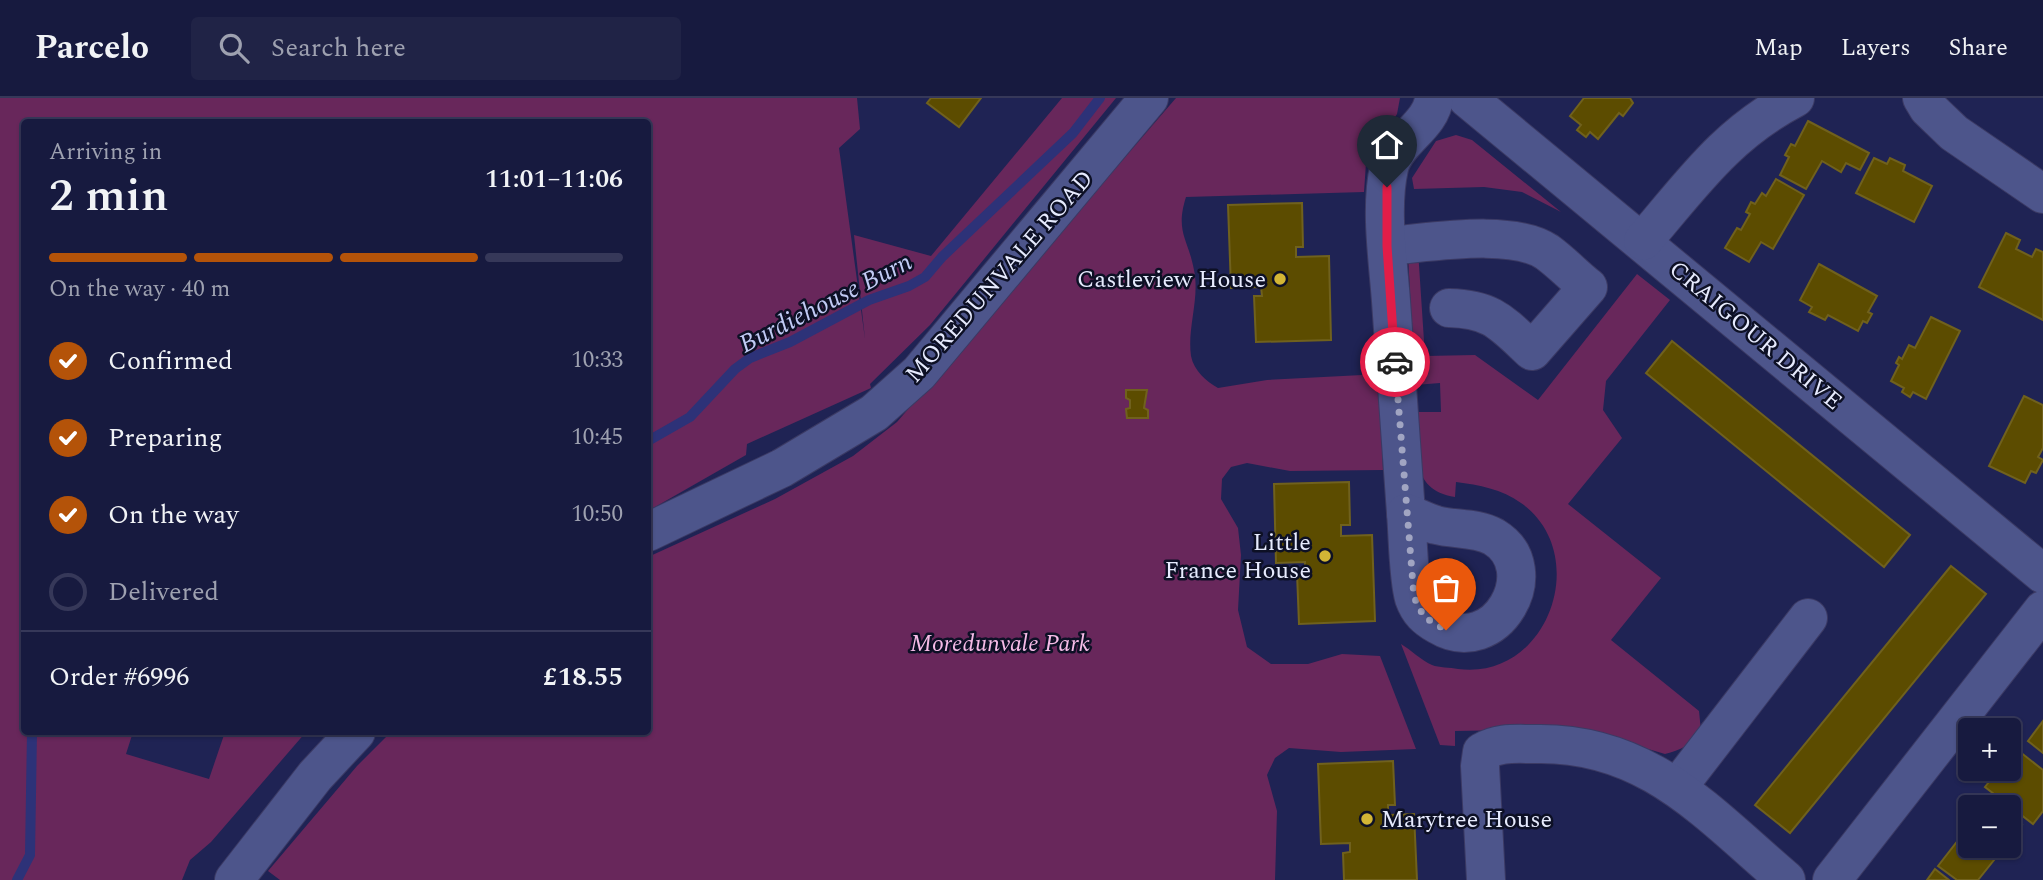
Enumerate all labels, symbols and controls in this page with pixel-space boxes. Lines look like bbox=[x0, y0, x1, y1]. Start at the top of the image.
search box bbox=[191, 17, 681, 80]
text: Parcelo bbox=[35, 23, 149, 73]
text: Search here bbox=[271, 28, 406, 68]
icon: search bbox=[215, 29, 253, 67]
text: Map bbox=[1754, 30, 1803, 66]
text: Layers bbox=[1841, 30, 1911, 66]
text: Share bbox=[1949, 30, 2008, 66]
pin bbox=[1357, 115, 1417, 187]
icon: home bbox=[1368, 126, 1406, 164]
text: Arriving in bbox=[49, 135, 162, 170]
text: 11:01–11:06 bbox=[485, 159, 623, 199]
text: 2 min bbox=[49, 161, 168, 231]
street label: MOREDUNVALE ROAD bbox=[897, 162, 1103, 391]
water label: Burdiehouse Burn bbox=[732, 242, 919, 364]
street label: CRAIGOUR DRIVE bbox=[1661, 252, 1850, 419]
place label: Castleview House bbox=[1077, 262, 1266, 298]
marker: Castleview House bbox=[1272, 271, 1288, 287]
text: On the way · 40 m bbox=[49, 272, 230, 307]
courier bbox=[1360, 327, 1430, 397]
text: Confirmed bbox=[108, 341, 233, 381]
icon: check bbox=[49, 342, 87, 380]
text: 10:33 bbox=[571, 343, 623, 378]
icon: car bbox=[1376, 343, 1414, 381]
text: Preparing bbox=[108, 418, 222, 458]
icon: check bbox=[49, 419, 87, 457]
text: 10:45 bbox=[571, 420, 623, 455]
text: On the way bbox=[108, 495, 239, 535]
icon: check bbox=[49, 496, 87, 534]
text: 10:50 bbox=[571, 497, 623, 532]
place label: Little France House bbox=[1165, 525, 1311, 589]
marker: Little France House bbox=[1317, 548, 1333, 564]
pin bbox=[1416, 558, 1476, 630]
icon: bag bbox=[1427, 569, 1465, 607]
text: Delivered bbox=[108, 572, 219, 612]
park label: Moredunvale Park bbox=[910, 626, 1090, 662]
text: Order #6996 bbox=[49, 657, 189, 697]
text: £18.55 bbox=[543, 657, 623, 697]
map controls bbox=[1958, 718, 2021, 858]
button: + bbox=[1958, 718, 2021, 781]
button: − bbox=[1958, 795, 2021, 858]
place label: Marytree House bbox=[1381, 802, 1552, 838]
marker: Marytree House bbox=[1359, 811, 1375, 827]

